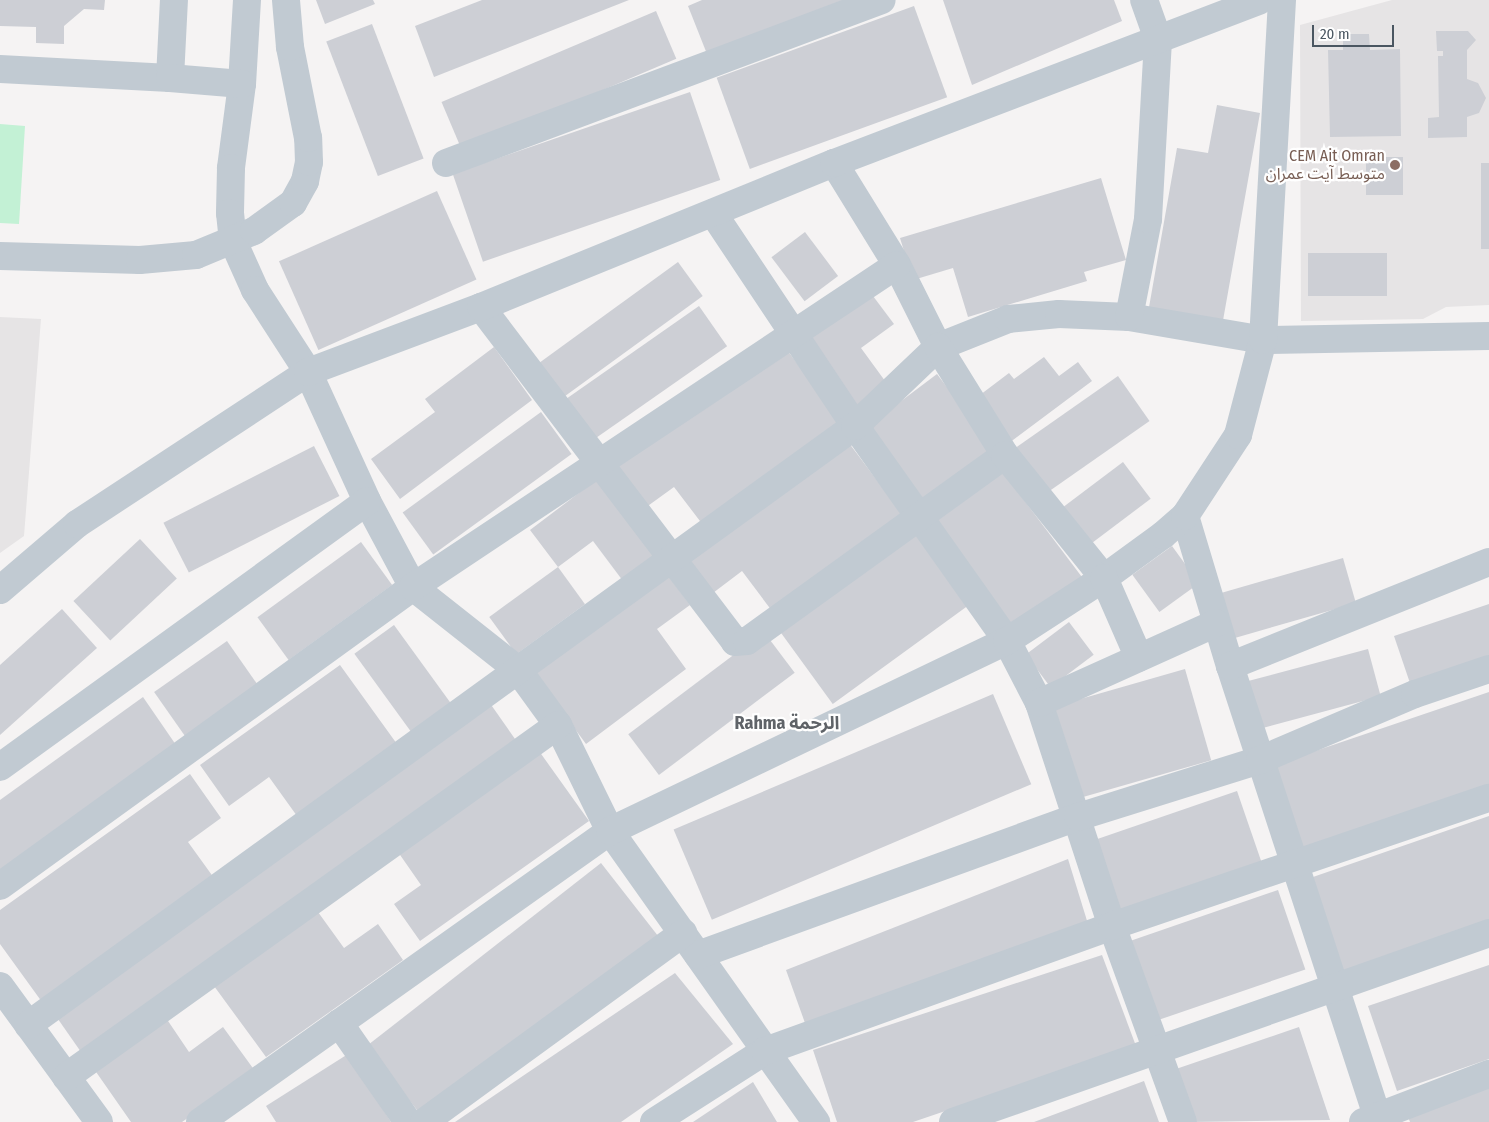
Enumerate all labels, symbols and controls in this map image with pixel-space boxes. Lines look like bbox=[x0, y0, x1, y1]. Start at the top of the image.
scale bar bbox=[1314, 15, 1396, 47]
text: 20 m bbox=[1320, 25, 1350, 43]
place label: CEM Ait Omran متوسط آيت عمران bbox=[1266, 146, 1385, 184]
marker: CEM Ait Omran متوسط آيت عمران bbox=[1389, 159, 1401, 171]
district label: Rahma الرحمة bbox=[735, 712, 839, 734]

